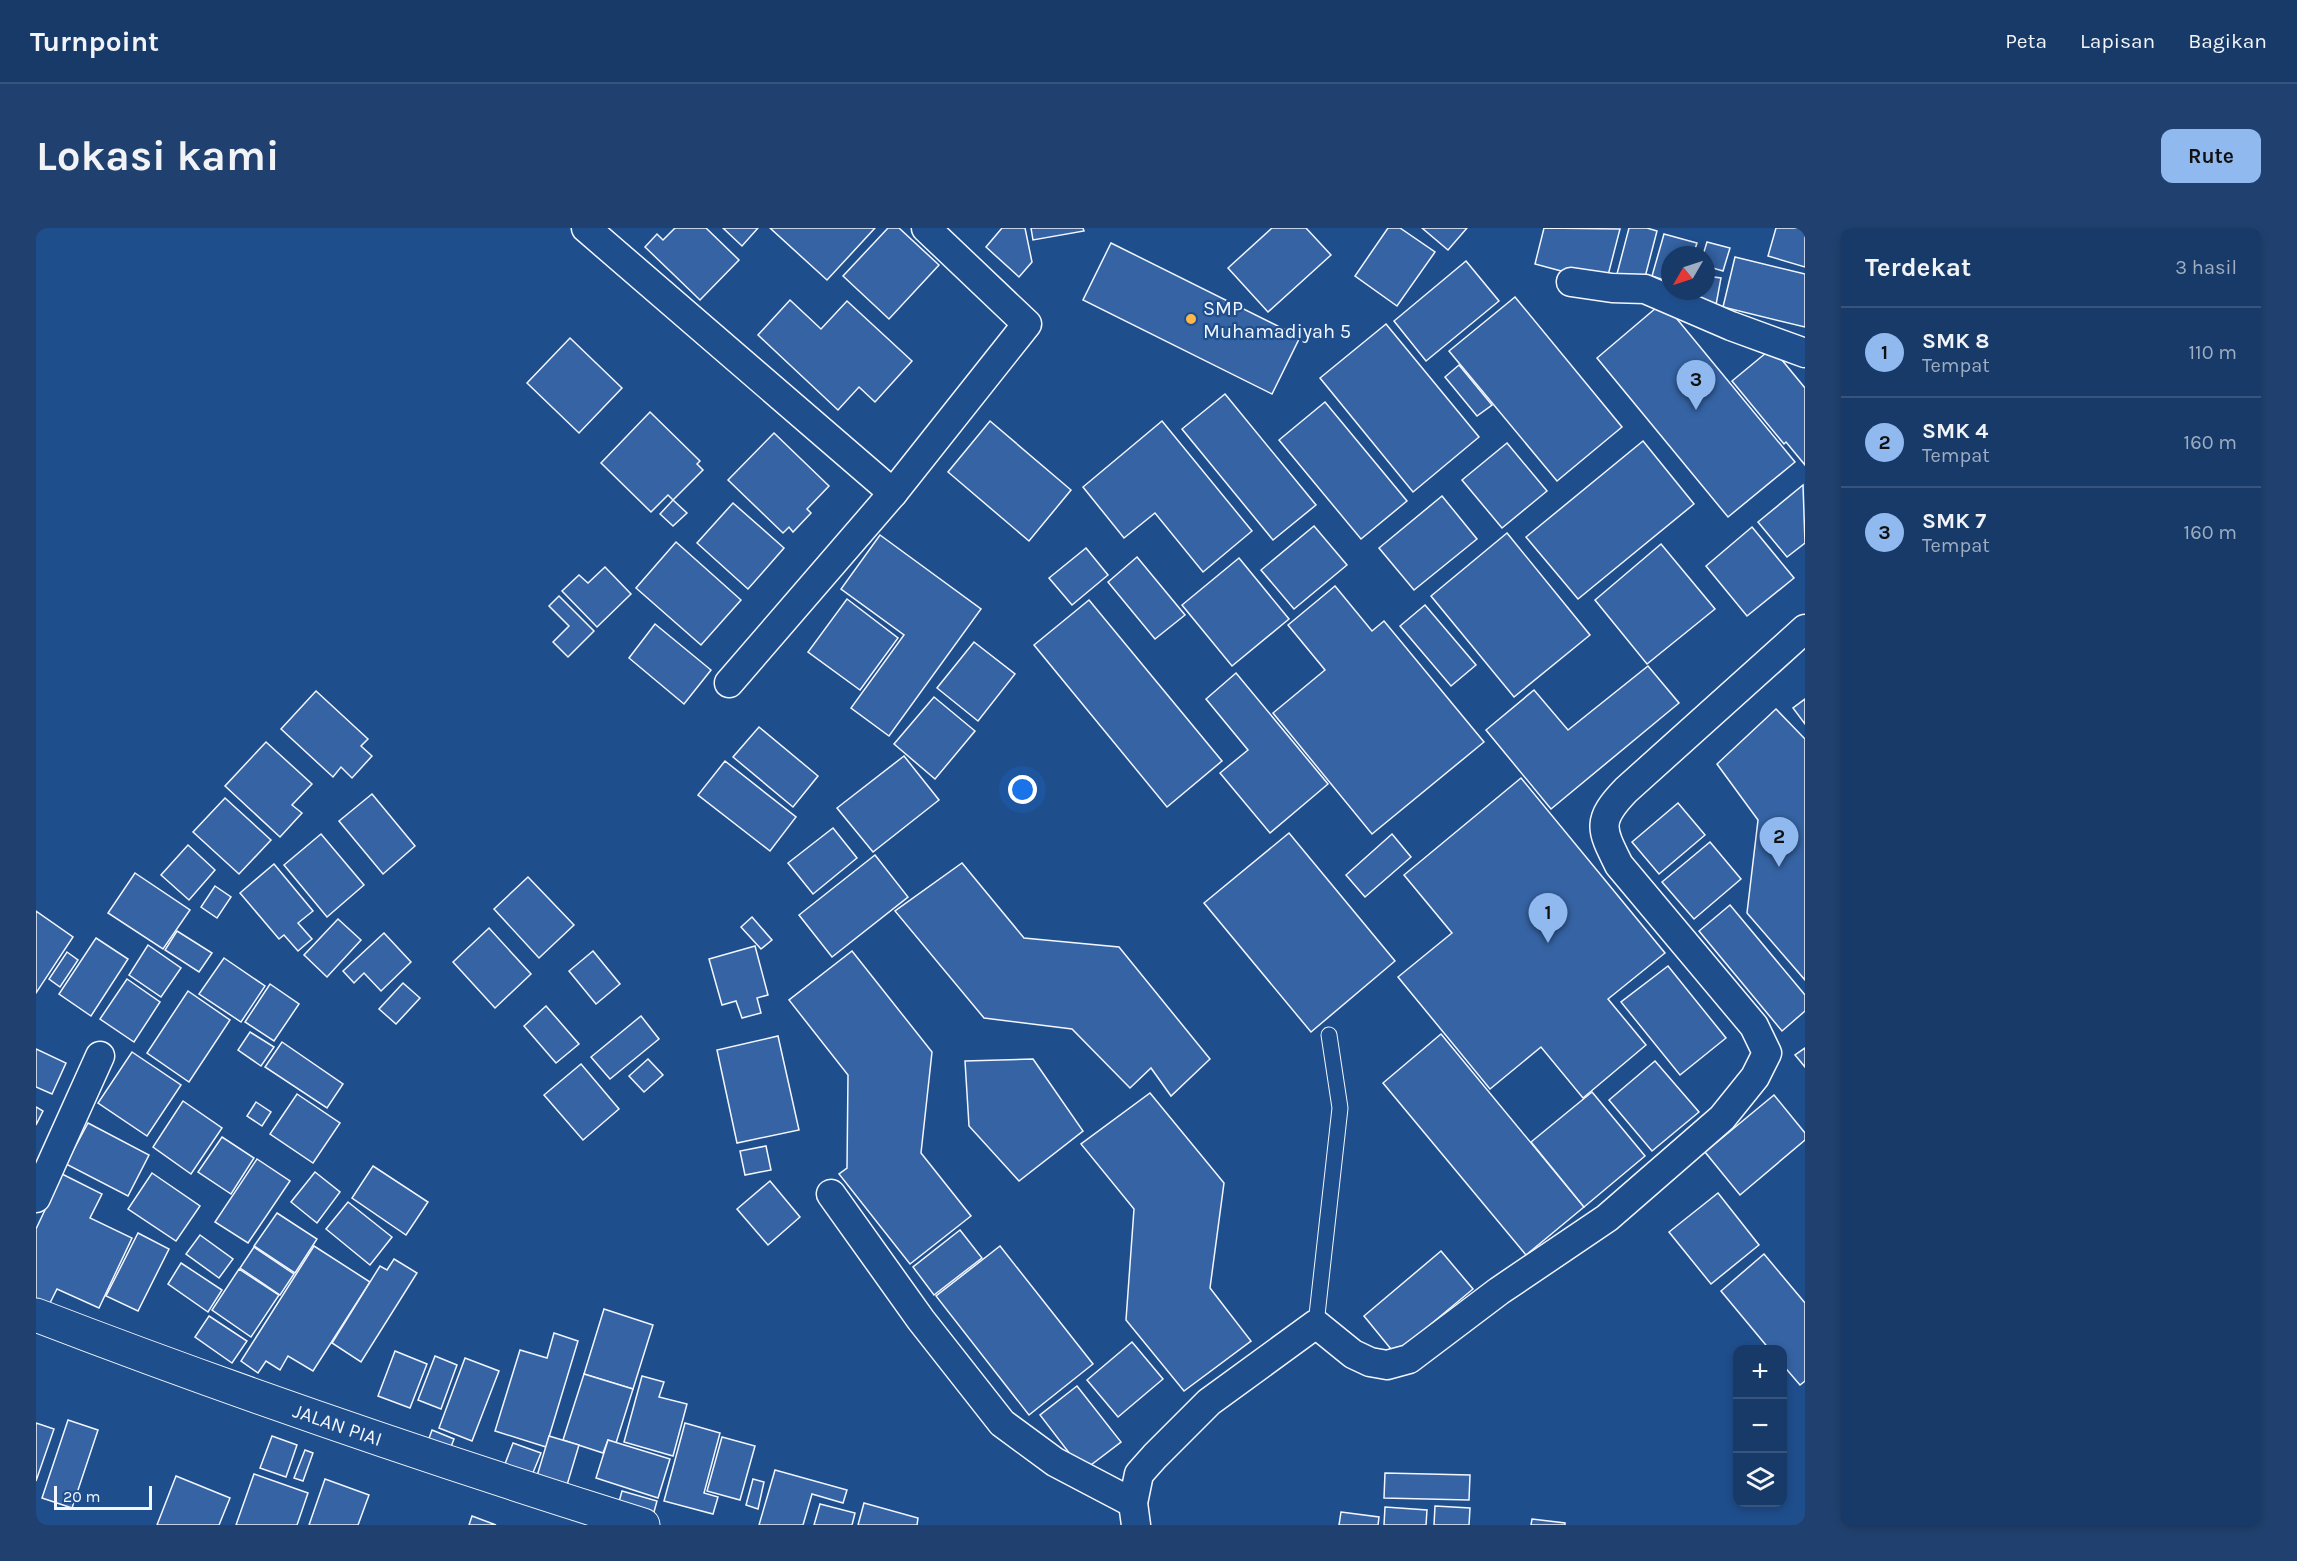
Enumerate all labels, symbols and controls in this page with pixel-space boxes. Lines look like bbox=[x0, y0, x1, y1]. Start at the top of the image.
text: Turnpoint bbox=[30, 25, 159, 58]
text: Peta bbox=[2005, 29, 2047, 53]
text: Lapisan bbox=[2080, 29, 2155, 53]
text: Bagikan bbox=[2188, 29, 2267, 53]
button: Rute bbox=[2161, 129, 2261, 183]
text: Lokasi kami bbox=[36, 131, 280, 181]
north arrow bbox=[1661, 246, 1715, 300]
text: Terdekat bbox=[1865, 252, 1971, 283]
text: 3 hasil bbox=[2175, 256, 2237, 279]
place label: SMP Muhamadiyah 5 bbox=[1203, 297, 1351, 343]
marker: SMP Muhamadiyah 5 bbox=[1184, 312, 1198, 326]
text: SMK 8 bbox=[1922, 328, 1989, 354]
text: 1 bbox=[1881, 341, 1888, 364]
text: 110 m bbox=[2188, 341, 2237, 364]
text: Tempat bbox=[1922, 354, 1990, 377]
pin: 3 bbox=[1676, 360, 1716, 410]
text: SMK 4 bbox=[1922, 418, 1988, 444]
text: 2 bbox=[1878, 431, 1891, 454]
text: 160 m bbox=[2184, 431, 2237, 454]
text: Tempat bbox=[1922, 444, 1990, 467]
text: SMK 7 bbox=[1922, 508, 1986, 534]
text: 3 bbox=[1878, 521, 1891, 544]
text: 160 m bbox=[2184, 521, 2237, 544]
text: Tempat bbox=[1922, 534, 1990, 557]
your location bbox=[1008, 775, 1037, 804]
pin: 2 bbox=[1760, 818, 1798, 867]
pin: 1 bbox=[1528, 894, 1568, 943]
map controls bbox=[1733, 1345, 1787, 1507]
button: + bbox=[1733, 1345, 1787, 1399]
street label: JALAN PIAI bbox=[290, 1399, 385, 1451]
button: − bbox=[1733, 1399, 1787, 1453]
button: layers bbox=[1733, 1453, 1787, 1507]
scale bar bbox=[54, 1483, 152, 1510]
text: 20 m bbox=[63, 1487, 101, 1506]

